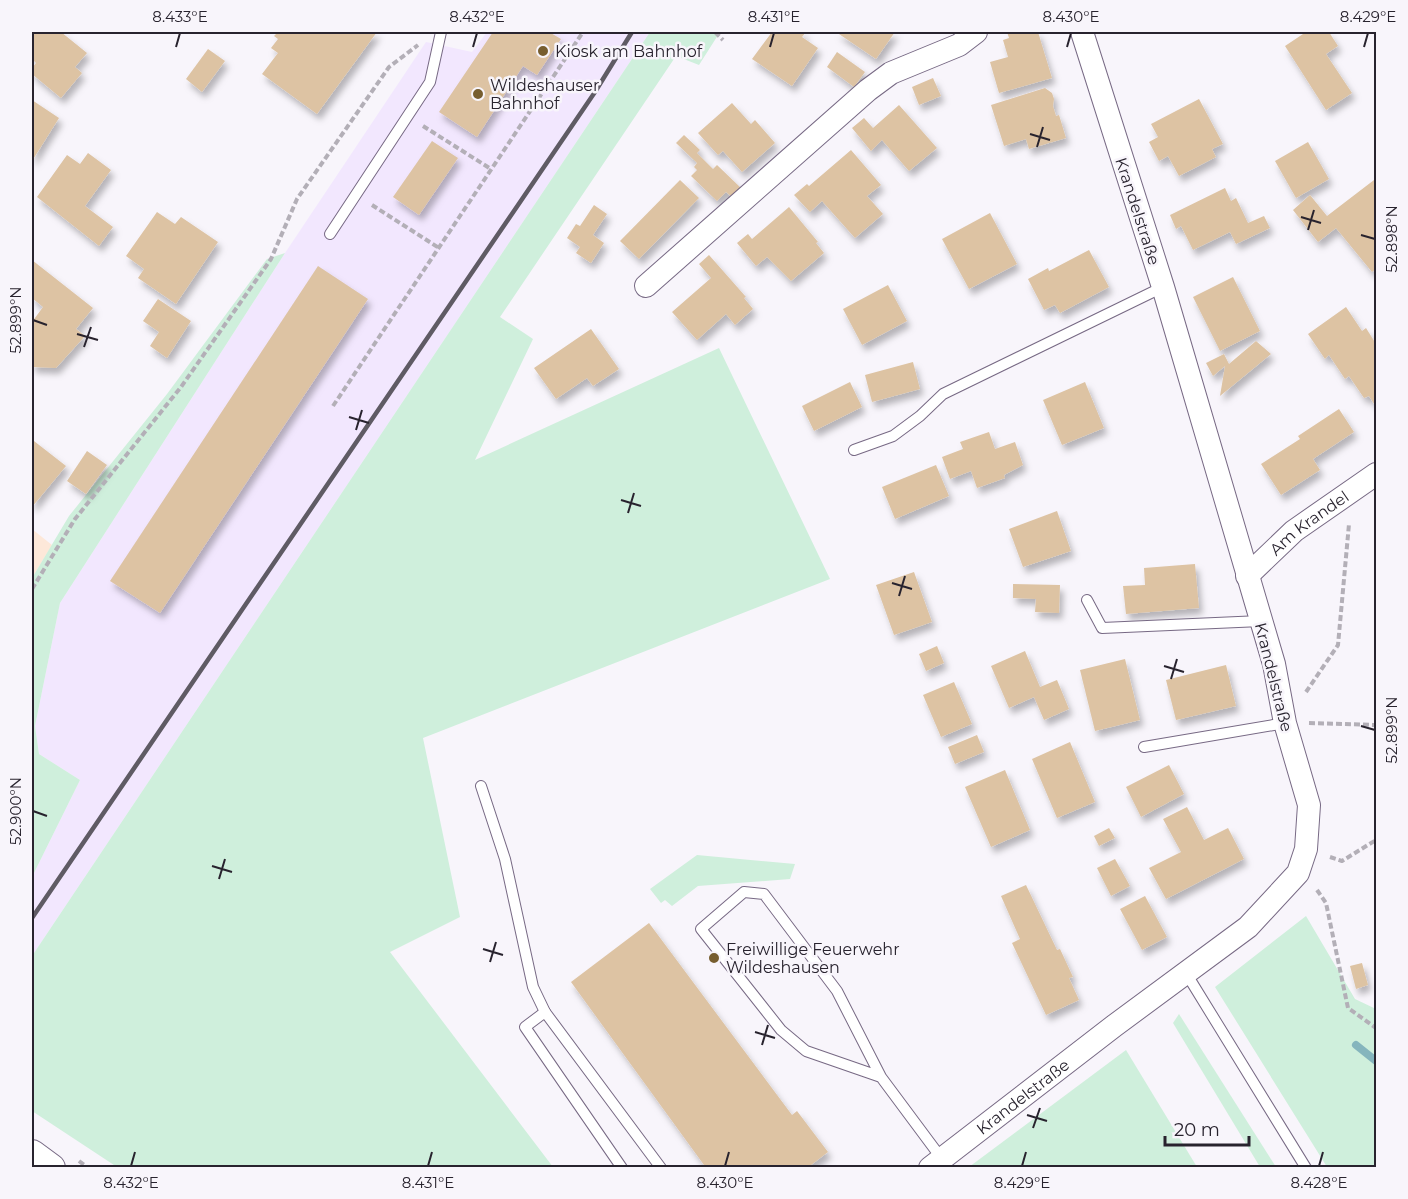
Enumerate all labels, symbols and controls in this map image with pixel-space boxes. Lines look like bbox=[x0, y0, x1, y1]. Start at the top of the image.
text: 8.433°E bbox=[152, 7, 208, 26]
text: 8.432°E bbox=[449, 7, 505, 26]
text: 8.431°E bbox=[748, 7, 800, 26]
text: 8.430°E bbox=[1042, 7, 1100, 26]
text: 8.429°E bbox=[1340, 7, 1396, 26]
place label: Kiosk am Bahnhof bbox=[555, 42, 703, 61]
marker: Kiosk am Bahnhof bbox=[536, 44, 550, 58]
place label: Wildeshauser Bahnhof bbox=[490, 76, 599, 113]
marker: Wildeshauser Bahnhof bbox=[471, 87, 485, 101]
street label: Krandelstraße bbox=[1111, 155, 1164, 267]
text: 52.898°N bbox=[1382, 205, 1401, 273]
text: 52.899°N bbox=[6, 287, 25, 353]
street label: Am Krandel bbox=[1266, 487, 1353, 559]
street label: Krandelstraße bbox=[1251, 621, 1296, 734]
text: 52.899°N bbox=[1382, 697, 1401, 763]
text: 52.900°N bbox=[6, 777, 25, 845]
place label: Freiwillige Feuerwehr Wildeshausen bbox=[726, 940, 900, 977]
marker: Freiwillige Feuerwehr Wildeshausen bbox=[707, 951, 721, 965]
street label: Krandelstraße bbox=[973, 1055, 1073, 1139]
scale bar bbox=[1165, 1109, 1249, 1147]
text: 20 m bbox=[1174, 1119, 1220, 1141]
text: 8.432°E bbox=[103, 1173, 159, 1192]
text: 8.431°E bbox=[402, 1173, 454, 1192]
text: 8.430°E bbox=[696, 1173, 754, 1192]
text: 8.429°E bbox=[994, 1173, 1050, 1192]
text: 8.428°E bbox=[1290, 1173, 1348, 1192]

